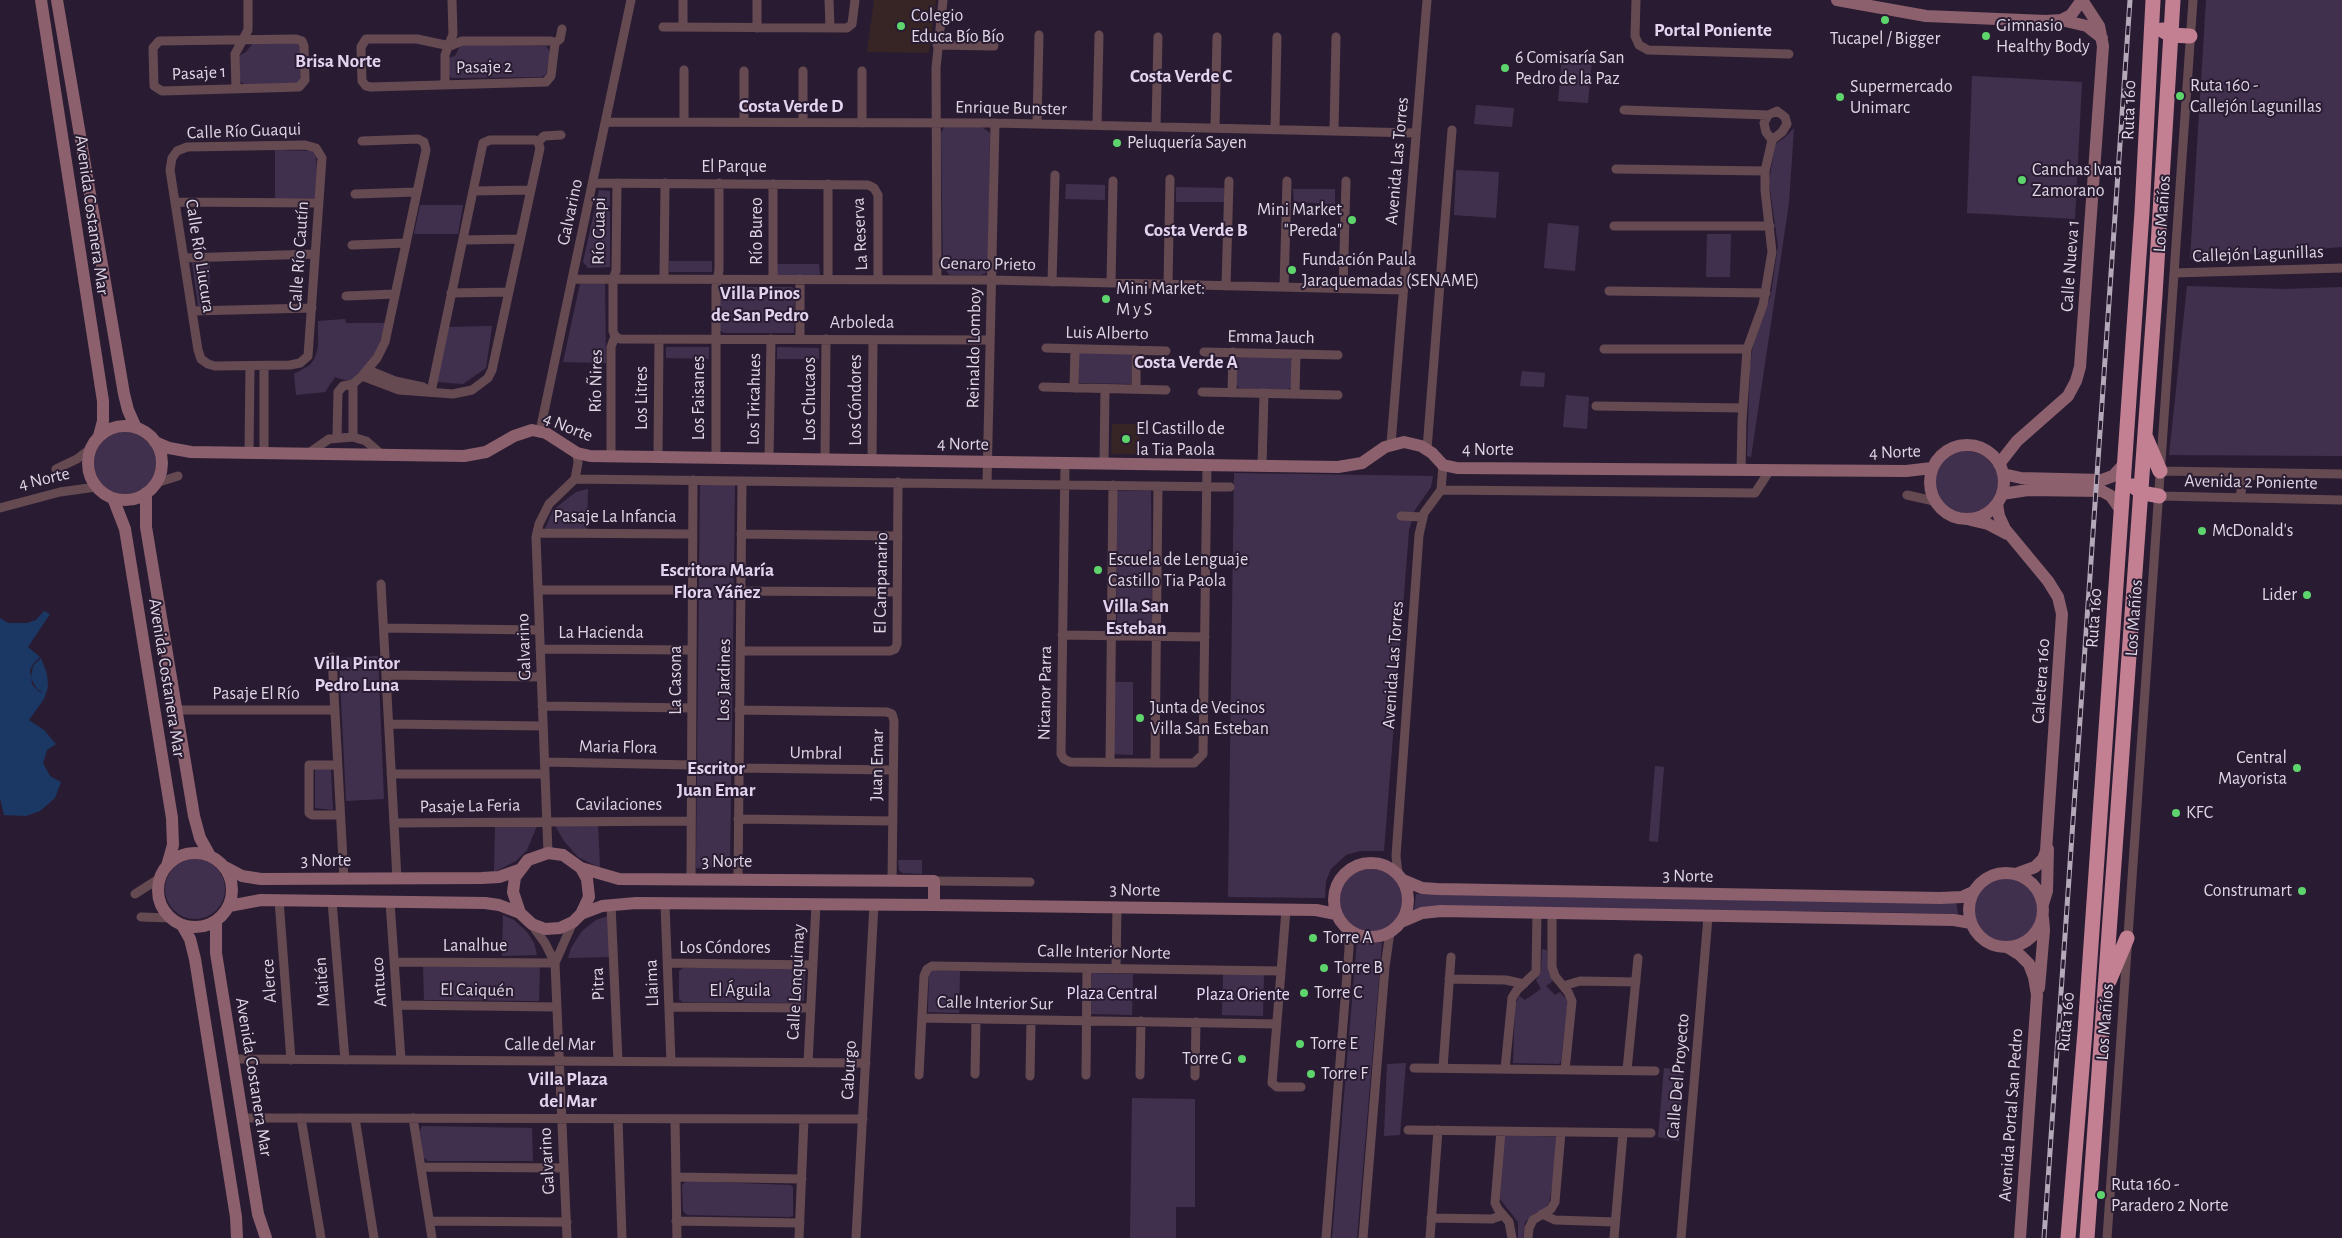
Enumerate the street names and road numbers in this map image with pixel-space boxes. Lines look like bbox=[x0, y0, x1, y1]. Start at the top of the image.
street label: Pasaje 2 bbox=[456, 56, 512, 78]
street label: Pasaje 1 bbox=[171, 61, 227, 85]
street label: Ruta 160 bbox=[2117, 80, 2141, 140]
street label: Enrique Bunster bbox=[955, 96, 1067, 120]
street label: Avenida Las Torres bbox=[1381, 96, 1413, 226]
street label: Calle Río Guaqui bbox=[186, 118, 302, 144]
street label: Avenida Costanera Mar bbox=[70, 134, 114, 296]
street label: El Parque bbox=[701, 156, 767, 178]
street label: Los Mañíos bbox=[2149, 175, 2175, 253]
street label: Galvarino bbox=[552, 177, 588, 247]
street label: Río Guapi bbox=[588, 197, 610, 265]
street label: Río Bureo bbox=[746, 197, 768, 265]
street label: La Reserva bbox=[847, 197, 873, 271]
street label: Calle Río Liucura bbox=[180, 198, 220, 314]
street label: Calle Río Cautín bbox=[284, 200, 314, 312]
street label: Calle Nueva 1 bbox=[2056, 219, 2084, 313]
street label: Callejón Lagunillas bbox=[2192, 241, 2324, 267]
street label: Genaro Prieto bbox=[940, 252, 1036, 276]
street label: Reinaldo Lomboy bbox=[962, 287, 986, 409]
street label: Arboleda bbox=[830, 312, 894, 334]
street label: Luis Alberto bbox=[1065, 321, 1149, 345]
street label: Emma Jauch bbox=[1227, 325, 1315, 349]
street label: Río Ñires bbox=[585, 349, 607, 413]
street label: Los Tricahues bbox=[742, 353, 766, 445]
street label: Los Cóndores bbox=[845, 354, 867, 446]
street label: Los Faisanes bbox=[688, 356, 710, 440]
street label: Los Chucaos bbox=[799, 357, 821, 441]
street label: Los Litres bbox=[631, 366, 653, 430]
street label: 4 Norte bbox=[540, 407, 596, 447]
street label: 4 Norte bbox=[937, 433, 989, 455]
street label: 4 Norte bbox=[1462, 439, 1514, 461]
street label: 4 Norte bbox=[1869, 440, 1921, 464]
street label: 4 Norte bbox=[16, 463, 72, 495]
street label: Avenida 2 Poniente bbox=[2184, 470, 2318, 494]
street label: Pasaje La Infancia bbox=[553, 506, 677, 528]
street label: El Campanario bbox=[869, 532, 893, 634]
street label: Los Mañíos bbox=[2121, 579, 2147, 657]
street label: Ruta 160 bbox=[2081, 587, 2107, 649]
street label: Avenida Costanera Mar bbox=[144, 597, 190, 759]
street label: Avenida Las Torres bbox=[1378, 600, 1408, 730]
street label: Galvarino bbox=[512, 613, 536, 681]
street label: La Hacienda bbox=[558, 622, 644, 644]
street label: Los Jardines bbox=[712, 638, 736, 722]
street label: Caletera 160 bbox=[2027, 638, 2055, 724]
street label: La Casona bbox=[665, 645, 687, 715]
street label: Nicanor Parra bbox=[1033, 645, 1057, 741]
street label: Pasaje El Río bbox=[212, 683, 300, 705]
street label: Juan Emar bbox=[866, 729, 888, 801]
street label: Maria Flora bbox=[579, 736, 657, 758]
street label: Umbral bbox=[789, 742, 843, 764]
street label: Pasaje La Feria bbox=[419, 794, 521, 818]
street label: Cavilaciones bbox=[576, 794, 662, 816]
street label: 3 Norte bbox=[301, 850, 351, 872]
street label: 3 Norte bbox=[702, 851, 752, 873]
street label: 3 Norte bbox=[1663, 865, 1713, 887]
street label: 3 Norte bbox=[1110, 879, 1160, 901]
street label: Calle Lonquimay bbox=[782, 924, 810, 1040]
street label: Lanalhue bbox=[443, 935, 507, 957]
street label: Los Cóndores bbox=[679, 937, 771, 959]
street label: Calle Interior Norte bbox=[1037, 940, 1171, 964]
street label: Maitén bbox=[309, 956, 335, 1008]
street label: Antuco bbox=[366, 956, 392, 1008]
street label: Alerce bbox=[257, 958, 281, 1004]
street label: Llaima bbox=[640, 959, 664, 1007]
street label: Pitra bbox=[587, 967, 609, 1001]
street label: El Caiquén bbox=[440, 979, 514, 1001]
street label: El Águila bbox=[709, 980, 771, 1002]
street label: Los Mañíos bbox=[2092, 983, 2118, 1061]
street label: Calle Interior Sur bbox=[937, 991, 1053, 1015]
street label: Ruta 160 bbox=[2053, 991, 2079, 1053]
street label: Avenida Costanera Mar bbox=[231, 996, 277, 1158]
street label: Calle Del Proyecto bbox=[1662, 1012, 1694, 1140]
street label: Avenida Portal San Pedro bbox=[1994, 1028, 2028, 1202]
street label: Calle del Mar bbox=[505, 1034, 595, 1056]
street label: Caburgo bbox=[837, 1040, 861, 1100]
street label: Galvarino bbox=[534, 1127, 560, 1195]

